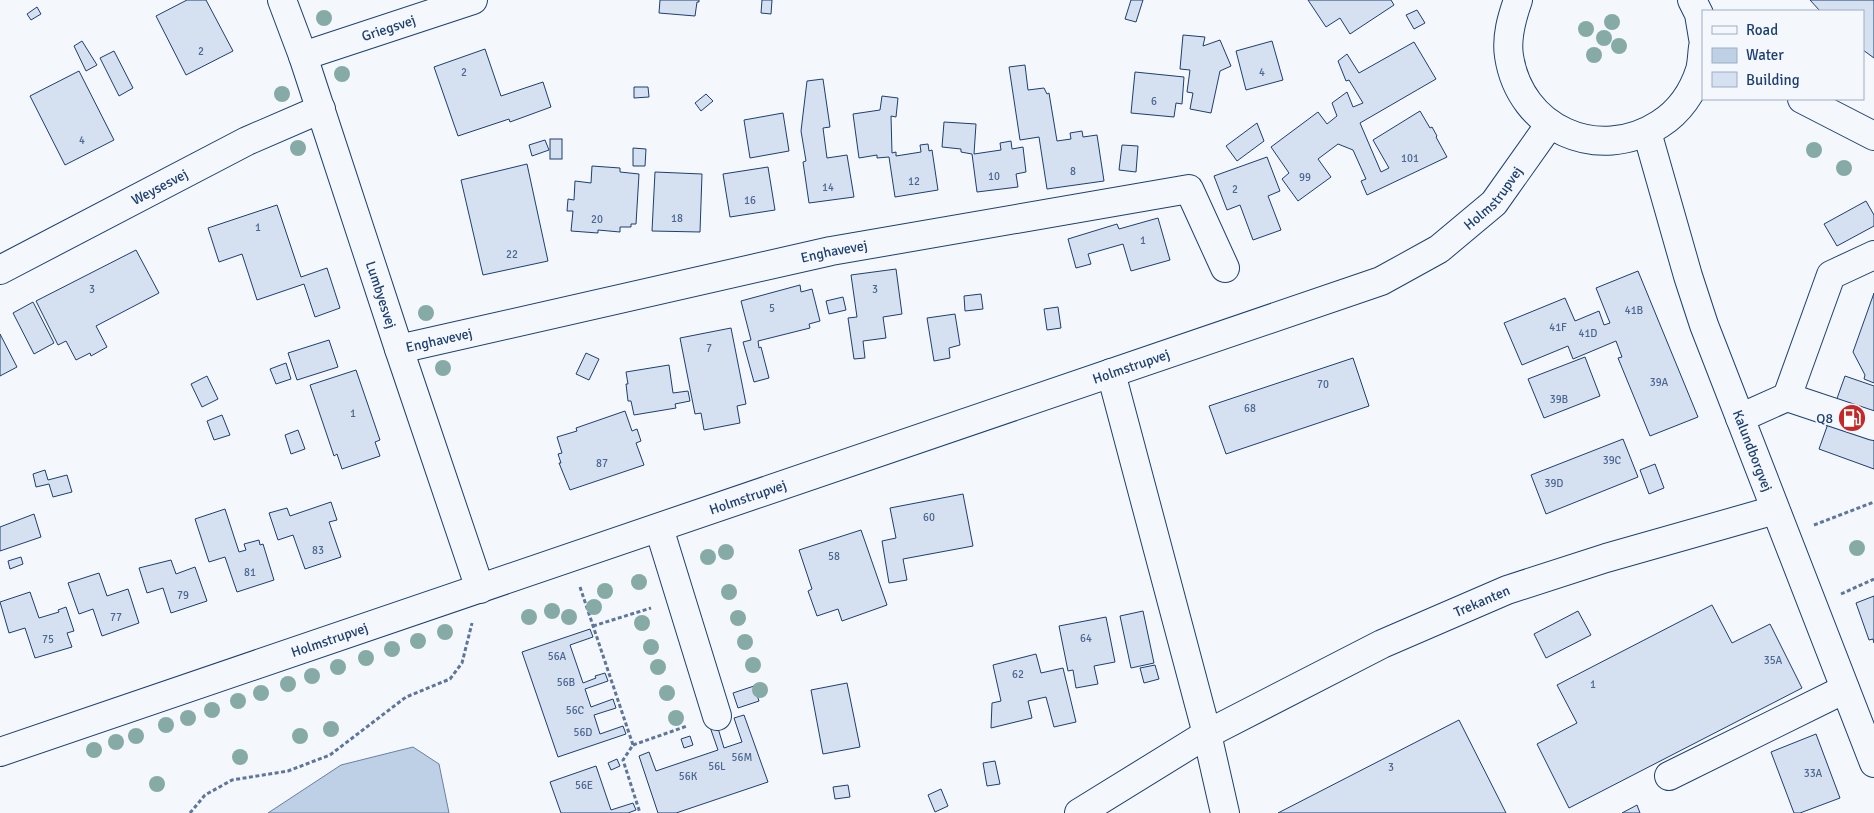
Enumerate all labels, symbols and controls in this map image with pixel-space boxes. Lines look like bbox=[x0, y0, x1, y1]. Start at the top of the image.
legend bbox=[1702, 10, 1864, 100]
street label: Griegsvej bbox=[359, 12, 418, 45]
text: Road bbox=[1746, 21, 1778, 39]
house number: 2 bbox=[198, 45, 204, 58]
text: Water bbox=[1746, 46, 1784, 64]
house number: 2 bbox=[461, 66, 467, 79]
house number: 4 bbox=[1259, 66, 1265, 79]
text: Building bbox=[1746, 71, 1800, 89]
house number: 6 bbox=[1151, 95, 1157, 108]
house number: 4 bbox=[79, 134, 85, 147]
house number: 101 bbox=[1401, 152, 1419, 165]
street label: Holmstrupvej bbox=[1460, 163, 1526, 234]
street label: Weysesvej bbox=[129, 165, 191, 209]
house number: 8 bbox=[1070, 165, 1076, 178]
house number: 10 bbox=[988, 170, 1000, 183]
house number: 99 bbox=[1299, 171, 1311, 184]
house number: 12 bbox=[908, 175, 920, 188]
house number: 14 bbox=[822, 181, 834, 194]
house number: 2 bbox=[1232, 183, 1238, 196]
house number: 16 bbox=[744, 194, 756, 207]
house number: 18 bbox=[671, 212, 683, 225]
house number: 20 bbox=[591, 213, 603, 226]
house number: 1 bbox=[255, 221, 261, 234]
house number: 1 bbox=[1140, 234, 1146, 247]
street label: Enghavevej bbox=[799, 237, 869, 267]
house number: 22 bbox=[506, 248, 518, 261]
street label: Lumbyesvej bbox=[362, 259, 400, 331]
house number: 3 bbox=[89, 283, 95, 296]
house number: 3 bbox=[872, 283, 878, 296]
house number: 5 bbox=[769, 302, 775, 315]
house number: 41B bbox=[1625, 304, 1644, 317]
house number: 41F bbox=[1549, 321, 1567, 334]
street label: Enghavevej bbox=[404, 325, 474, 356]
house number: 41D bbox=[1578, 327, 1598, 340]
house number: 7 bbox=[706, 342, 712, 355]
street label: Holmstrupvej bbox=[1090, 346, 1172, 388]
house number: 39A bbox=[1650, 376, 1669, 389]
house number: 70 bbox=[1317, 378, 1329, 391]
house number: 39B bbox=[1550, 393, 1569, 406]
house number: 68 bbox=[1244, 402, 1256, 415]
fuel station icon: Q8 bbox=[1837, 403, 1867, 433]
house number: 1 bbox=[350, 407, 356, 420]
street label: Kalundborgvej bbox=[1729, 407, 1776, 494]
place label: Q8 bbox=[1816, 410, 1833, 427]
house number: 39C bbox=[1603, 454, 1622, 467]
house number: 87 bbox=[596, 457, 608, 470]
street label: Holmstrupvej bbox=[707, 476, 789, 518]
house number: 39D bbox=[1544, 477, 1564, 490]
house number: 60 bbox=[923, 511, 935, 524]
house number: 83 bbox=[312, 544, 324, 557]
house number: 58 bbox=[828, 550, 840, 563]
house number: 81 bbox=[244, 566, 256, 579]
street label: Trekanten bbox=[1451, 582, 1513, 621]
house number: 79 bbox=[177, 589, 189, 602]
house number: 77 bbox=[110, 611, 122, 624]
street label: Holmstrupvej bbox=[289, 619, 370, 661]
house number: 64 bbox=[1080, 632, 1092, 645]
house number: 75 bbox=[42, 633, 54, 646]
house number: 56A bbox=[548, 650, 567, 663]
house number: 35A bbox=[1764, 654, 1783, 667]
house number: 62 bbox=[1012, 668, 1024, 681]
house number: 56B bbox=[557, 676, 576, 689]
house number: 1 bbox=[1590, 678, 1596, 691]
house number: 56C bbox=[566, 704, 585, 717]
house number: 56D bbox=[573, 726, 593, 739]
house number: 56M bbox=[732, 751, 752, 764]
house number: 56L bbox=[708, 760, 726, 773]
house number: 3 bbox=[1388, 761, 1394, 774]
house number: 33A bbox=[1804, 767, 1823, 780]
house number: 56K bbox=[679, 770, 698, 783]
house number: 56E bbox=[575, 779, 593, 792]

